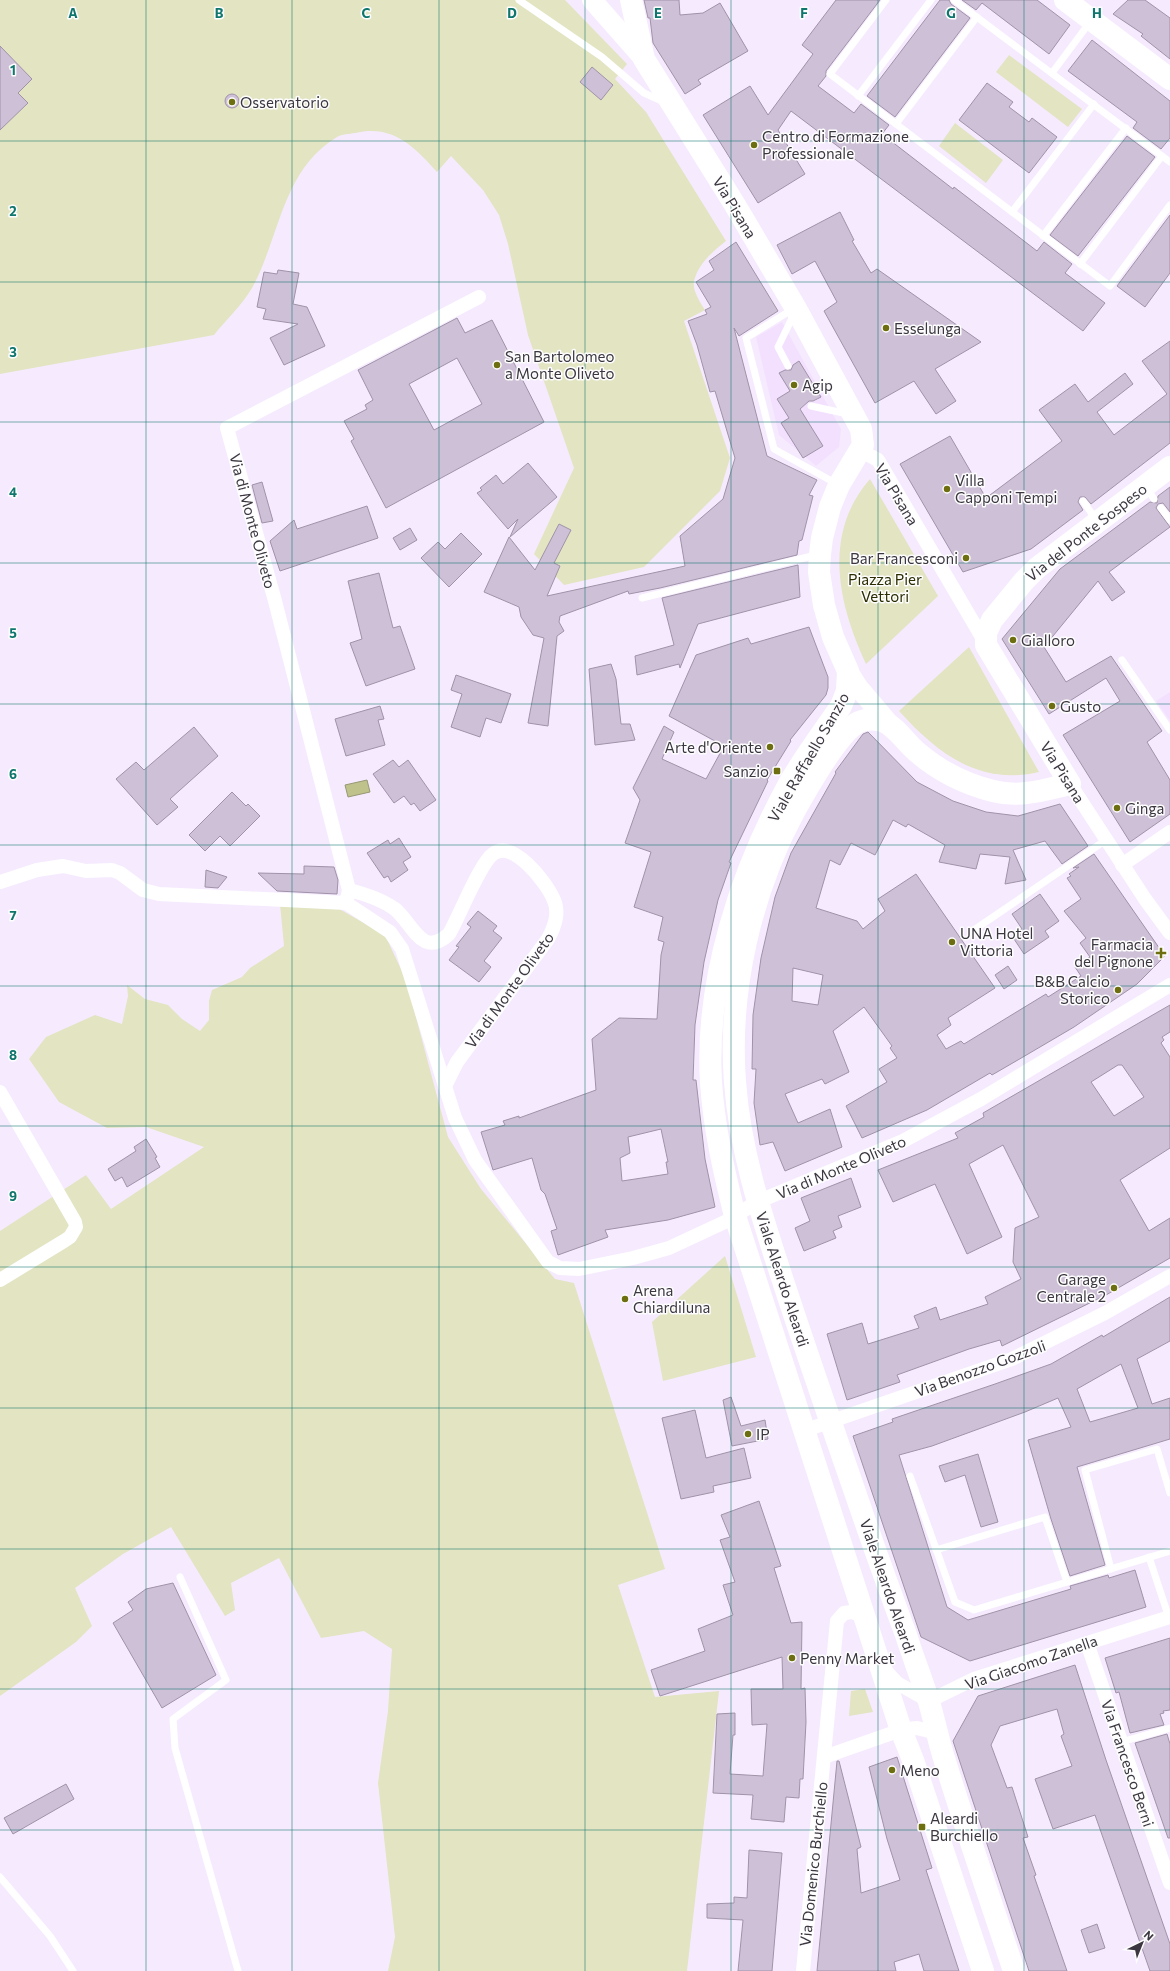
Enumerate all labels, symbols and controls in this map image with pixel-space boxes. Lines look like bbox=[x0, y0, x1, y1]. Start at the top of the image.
text: A bbox=[68, 5, 78, 21]
text: B bbox=[215, 5, 224, 21]
text: C bbox=[362, 5, 371, 21]
text: D bbox=[507, 5, 517, 21]
text: E bbox=[654, 5, 662, 21]
text: F bbox=[800, 5, 808, 21]
text: G bbox=[946, 5, 956, 21]
text: H bbox=[1092, 5, 1102, 21]
text: 1 bbox=[10, 62, 16, 78]
place label: Osservatorio bbox=[240, 93, 329, 111]
marker: Osservatorio bbox=[227, 97, 237, 107]
place label: Centro di Formazione Professionale bbox=[762, 127, 909, 162]
marker: Centro di Formazione Professionale bbox=[749, 140, 759, 150]
street label: Via Pisana bbox=[709, 173, 761, 241]
text: 2 bbox=[9, 203, 17, 219]
place label: Esselunga bbox=[894, 319, 961, 337]
marker: Esselunga bbox=[881, 323, 891, 333]
text: 3 bbox=[9, 344, 17, 360]
place label: San Bartolomeo a Monte Oliveto bbox=[505, 347, 615, 382]
marker: San Bartolomeo a Monte Oliveto bbox=[492, 360, 502, 370]
place label: Agip bbox=[802, 376, 833, 394]
marker: Agip bbox=[789, 380, 799, 390]
street label: Via di Monte Oliveto bbox=[226, 451, 280, 591]
street label: Via Pisana bbox=[871, 460, 923, 528]
place label: Villa Capponi Tempi bbox=[955, 471, 1057, 506]
street label: Via del Ponte Sospeso bbox=[1022, 479, 1150, 585]
text: 4 bbox=[9, 484, 17, 500]
marker: Villa Capponi Tempi bbox=[942, 484, 952, 494]
place label: Bar Francesconi bbox=[850, 549, 958, 567]
marker: Bar Francesconi bbox=[961, 553, 971, 563]
park label: Piazza Pier Vettori bbox=[848, 570, 922, 605]
text: 5 bbox=[9, 625, 17, 641]
place label: Gialloro bbox=[1021, 631, 1075, 649]
marker: Gialloro bbox=[1008, 635, 1018, 645]
street label: Viale Raffaello Sanzio bbox=[764, 689, 852, 825]
place label: Gusto bbox=[1060, 697, 1101, 715]
marker: Gusto bbox=[1047, 701, 1057, 711]
place label: Arte d'Oriente bbox=[665, 738, 762, 756]
street label: Via Pisana bbox=[1037, 738, 1089, 806]
marker: Arte d'Oriente bbox=[765, 742, 775, 752]
place label: Sanzio bbox=[723, 762, 769, 780]
text: 6 bbox=[9, 766, 17, 782]
marker: Sanzio bbox=[772, 766, 782, 776]
place label: Ginga bbox=[1125, 799, 1164, 817]
marker: Ginga bbox=[1112, 803, 1122, 813]
text: 7 bbox=[9, 907, 17, 923]
place label: UNA Hotel Vittoria bbox=[960, 924, 1033, 959]
street label: Via di Monte Oliveto bbox=[461, 928, 557, 1052]
place label: Farmacia del Pignone bbox=[1074, 935, 1153, 970]
marker: UNA Hotel Vittoria bbox=[947, 937, 957, 947]
marker: Farmacia del Pignone bbox=[1156, 948, 1166, 958]
place label: B&B Calcio Storico bbox=[1035, 972, 1110, 1007]
marker: B&B Calcio Storico bbox=[1113, 985, 1123, 995]
text: 8 bbox=[9, 1047, 17, 1063]
street label: Via di Monte Oliveto bbox=[773, 1132, 909, 1202]
text: 9 bbox=[9, 1188, 17, 1204]
street label: Viale Aleardo Aleardi bbox=[753, 1209, 813, 1349]
place label: Garage Centrale 2 bbox=[1036, 1270, 1106, 1305]
place label: Arena Chiardiluna bbox=[633, 1281, 710, 1316]
marker: Garage Centrale 2 bbox=[1109, 1283, 1119, 1293]
marker: Arena Chiardiluna bbox=[620, 1294, 630, 1304]
street label: Via Benozzo Gozzoli bbox=[912, 1336, 1048, 1400]
place label: IP bbox=[756, 1425, 770, 1443]
marker: IP bbox=[743, 1429, 753, 1439]
street label: Viale Aleardo Aleardi bbox=[857, 1516, 919, 1656]
street label: Via Giacomo Zanella bbox=[962, 1631, 1100, 1693]
place label: Penny Market bbox=[800, 1649, 895, 1667]
marker: Penny Market bbox=[787, 1653, 797, 1663]
street label: Via Francesco Berni bbox=[1098, 1697, 1158, 1829]
place label: Meno bbox=[900, 1761, 940, 1779]
marker: Meno bbox=[887, 1765, 897, 1775]
street label: Via Domenico Burchiello bbox=[795, 1781, 831, 1947]
place label: Aleardi Burchiello bbox=[930, 1809, 998, 1844]
marker: Aleardi Burchiello bbox=[917, 1822, 927, 1832]
north arrow bbox=[1122, 1923, 1162, 1963]
text: N bbox=[1142, 1928, 1157, 1943]

